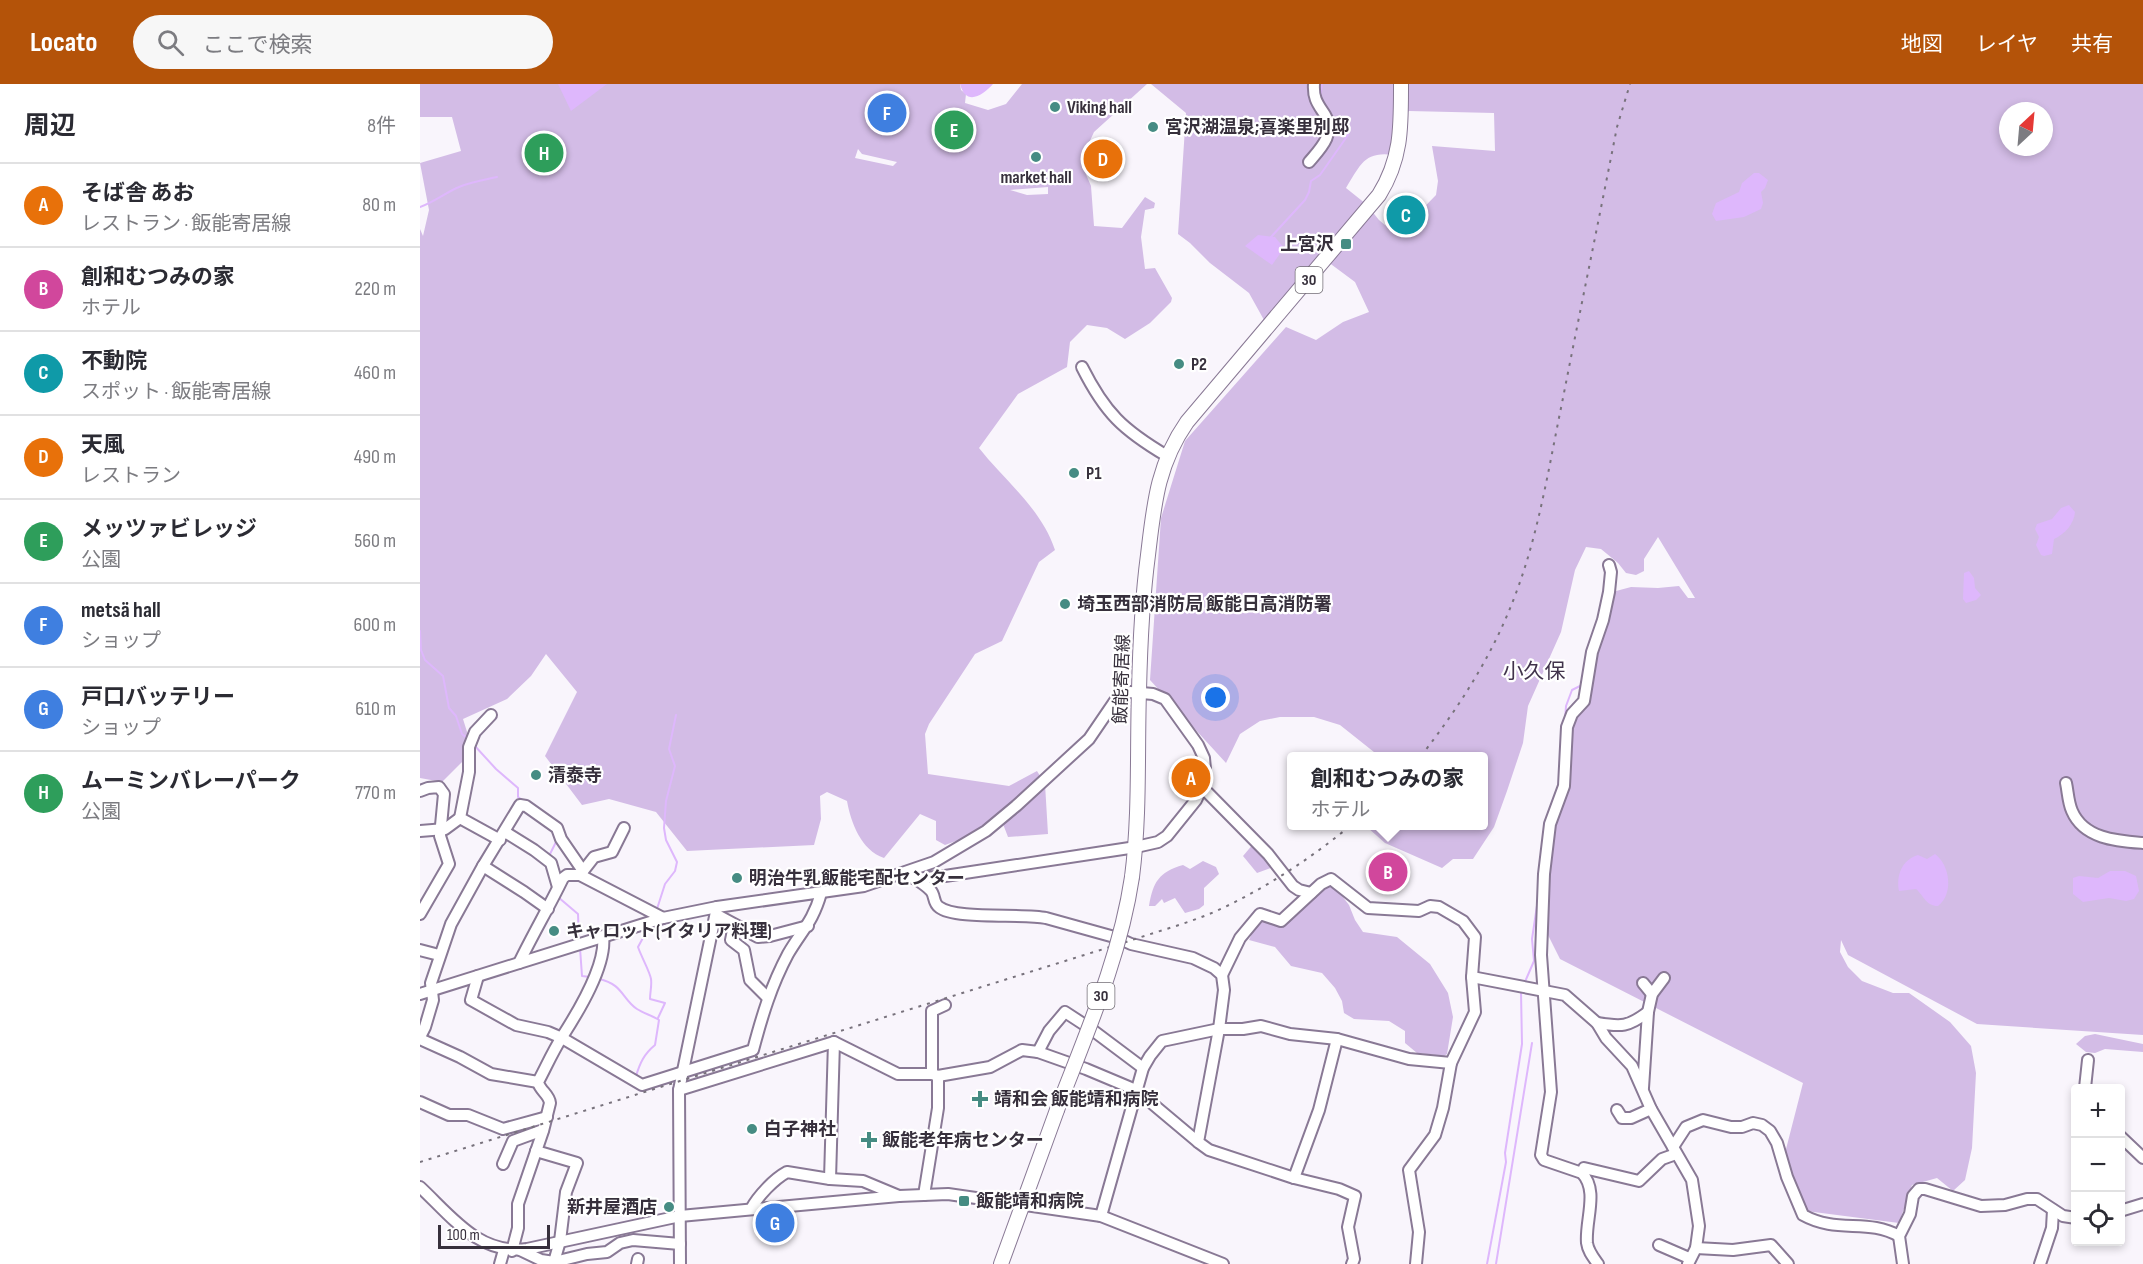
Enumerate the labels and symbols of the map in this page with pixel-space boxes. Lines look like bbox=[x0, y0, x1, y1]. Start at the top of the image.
pin: F bbox=[868, 90, 906, 135]
place label: Viking hall bbox=[1067, 97, 1132, 118]
marker: Viking hall bbox=[1048, 100, 1062, 114]
north arrow bbox=[1999, 102, 2053, 156]
pin: E bbox=[934, 108, 974, 152]
place label: 宮沢湖温泉;喜楽里別邸 bbox=[1165, 117, 1349, 138]
marker: 宮沢湖温泉;喜楽里別邸 bbox=[1146, 120, 1160, 134]
pin: H bbox=[524, 130, 564, 176]
pin: D bbox=[1084, 136, 1122, 182]
marker: market hall bbox=[1029, 150, 1043, 164]
place label: market hall bbox=[1000, 167, 1072, 188]
pin: C bbox=[1386, 192, 1426, 238]
place label: 上宮沢 bbox=[1280, 234, 1334, 255]
marker: 上宮沢 bbox=[1339, 237, 1353, 251]
road number: 30 bbox=[1296, 267, 1322, 293]
place label: P2 bbox=[1191, 354, 1207, 375]
marker: P2 bbox=[1172, 357, 1186, 371]
place label: P1 bbox=[1086, 463, 1101, 484]
marker: P1 bbox=[1067, 466, 1081, 480]
place label: 埼玉西部消防局 飯能日高消防署 bbox=[1077, 594, 1332, 615]
marker: 埼玉西部消防局 飯能日高消防署 bbox=[1058, 597, 1072, 611]
street label: 飯能寄居線 bbox=[1110, 634, 1134, 724]
district label: 小久保 bbox=[1503, 659, 1566, 684]
your location bbox=[1201, 683, 1230, 712]
pin: A bbox=[1172, 756, 1210, 800]
place label: 清泰寺 bbox=[548, 765, 602, 786]
marker: 清泰寺 bbox=[529, 768, 543, 782]
pin: B bbox=[1368, 850, 1408, 894]
place label: 明治牛乳飯能宅配センター bbox=[749, 868, 965, 889]
marker: 明治牛乳飯能宅配センター bbox=[730, 871, 744, 885]
place label: キャロット(イタリア料理) bbox=[566, 921, 772, 942]
marker: キャロット(イタリア料理) bbox=[547, 924, 561, 938]
road number: 30 bbox=[1088, 983, 1114, 1009]
place label: 靖和会 飯能靖和病院 bbox=[994, 1089, 1159, 1110]
marker: 靖和会 飯能靖和病院 bbox=[971, 1090, 989, 1108]
place label: 白子神社 bbox=[764, 1119, 836, 1140]
marker: 白子神社 bbox=[745, 1122, 759, 1136]
place label: 飯能老年病センター bbox=[882, 1130, 1044, 1151]
marker: 飯能老年病センター bbox=[860, 1131, 878, 1149]
place label: 飯能靖和病院 bbox=[976, 1191, 1084, 1212]
marker: 飯能靖和病院 bbox=[957, 1194, 971, 1208]
place label: 新井屋酒店 bbox=[567, 1197, 657, 1218]
marker: 新井屋酒店 bbox=[662, 1200, 676, 1214]
pin: G bbox=[756, 1200, 794, 1246]
scale bar bbox=[438, 1222, 550, 1250]

